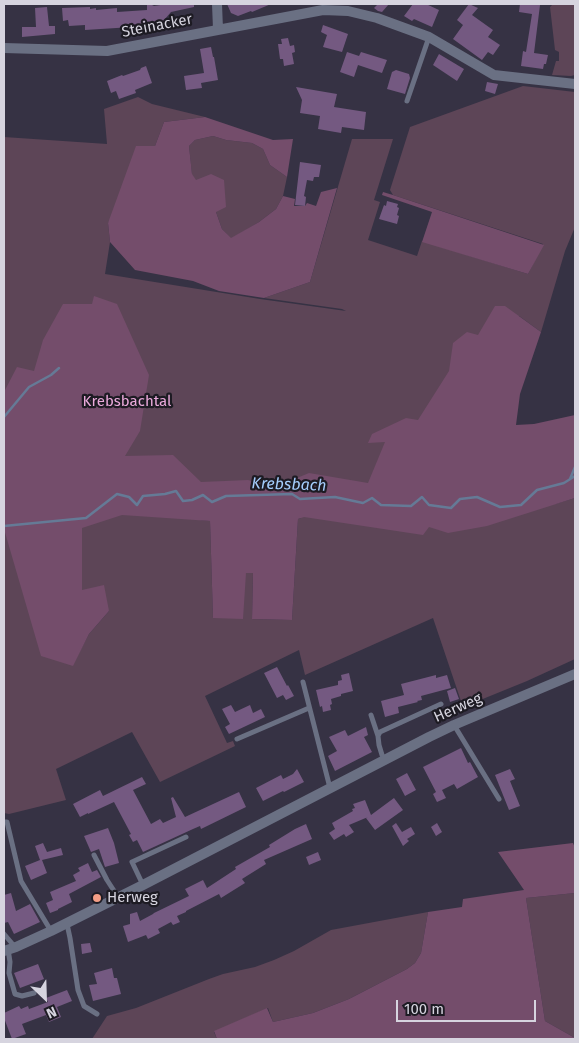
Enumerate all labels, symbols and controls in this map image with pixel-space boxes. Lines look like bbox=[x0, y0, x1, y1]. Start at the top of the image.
street label: Steinacker bbox=[120, 10, 194, 42]
park label: Krebsbachtal bbox=[83, 393, 171, 411]
water label: Krebsbach bbox=[251, 474, 327, 496]
street label: Herweg bbox=[431, 689, 485, 727]
place label: Herweg bbox=[107, 889, 158, 907]
marker: Herweg bbox=[91, 892, 103, 904]
north arrow bbox=[20, 973, 70, 1023]
scale bar bbox=[399, 990, 539, 1022]
text: 100 m bbox=[404, 1000, 444, 1018]
text: N bbox=[44, 1003, 59, 1022]

